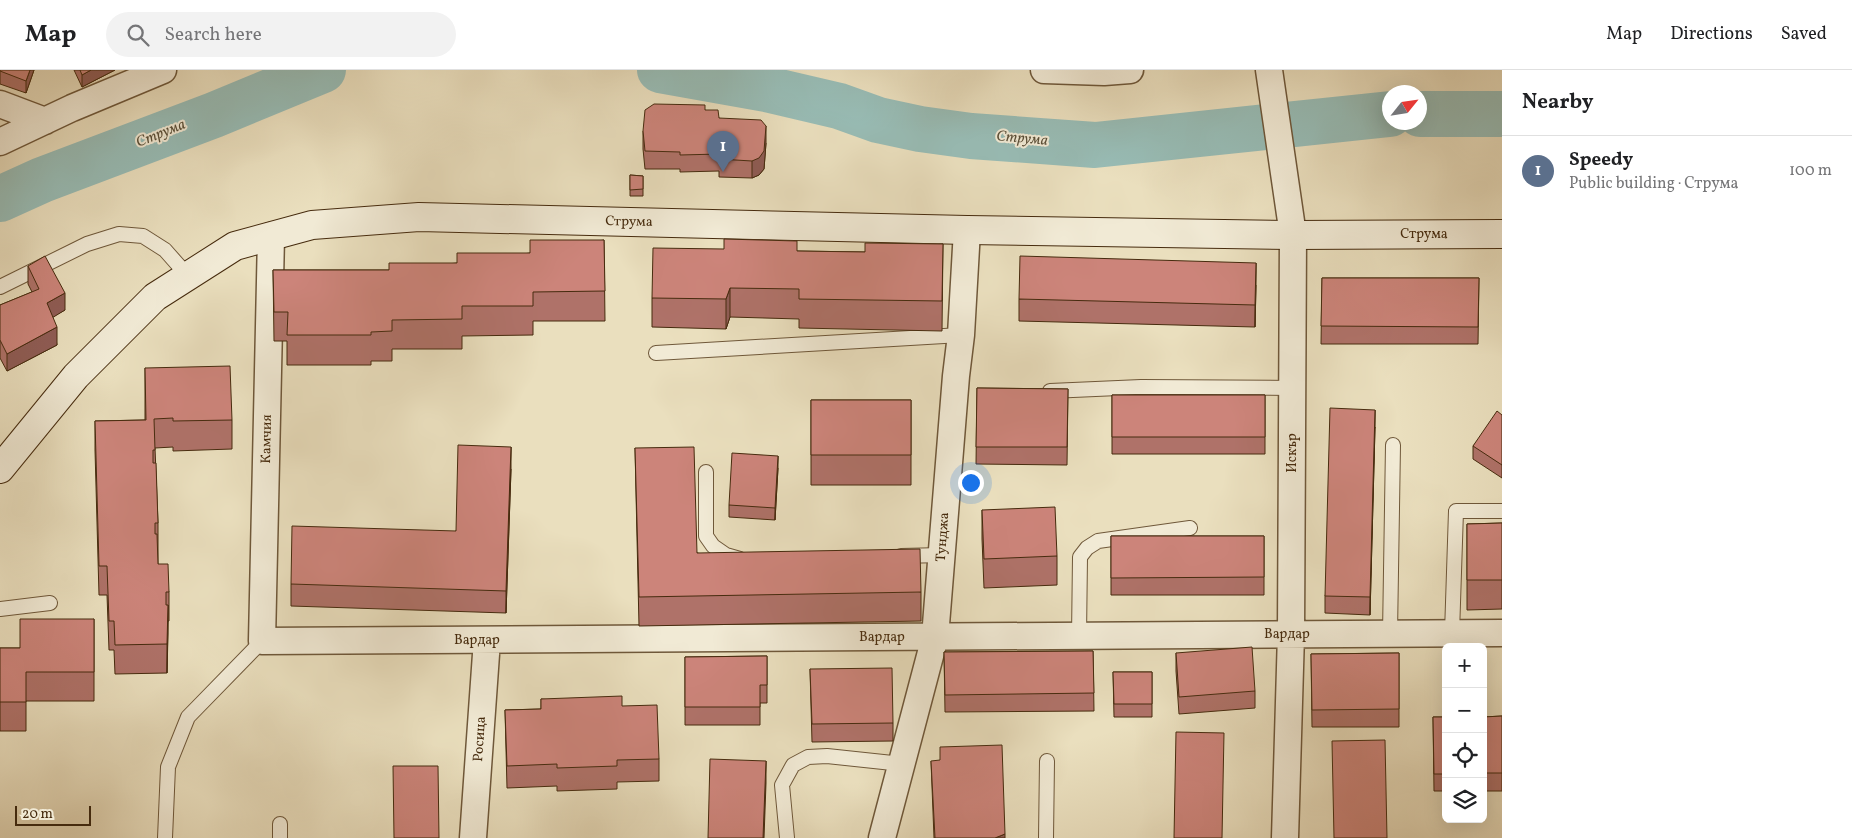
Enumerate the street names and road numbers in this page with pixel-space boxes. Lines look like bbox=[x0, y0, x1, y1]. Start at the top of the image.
street label: Струма bbox=[605, 212, 653, 232]
street label: Струма bbox=[1400, 225, 1448, 244]
street label: Камчия bbox=[257, 414, 277, 464]
street label: Искър bbox=[1283, 433, 1302, 473]
street label: Тунджа bbox=[932, 512, 954, 562]
street label: Вардар bbox=[1264, 625, 1310, 644]
street label: Вардар bbox=[859, 628, 905, 647]
street label: Вардар bbox=[454, 631, 500, 650]
street label: Росица bbox=[469, 716, 491, 762]

